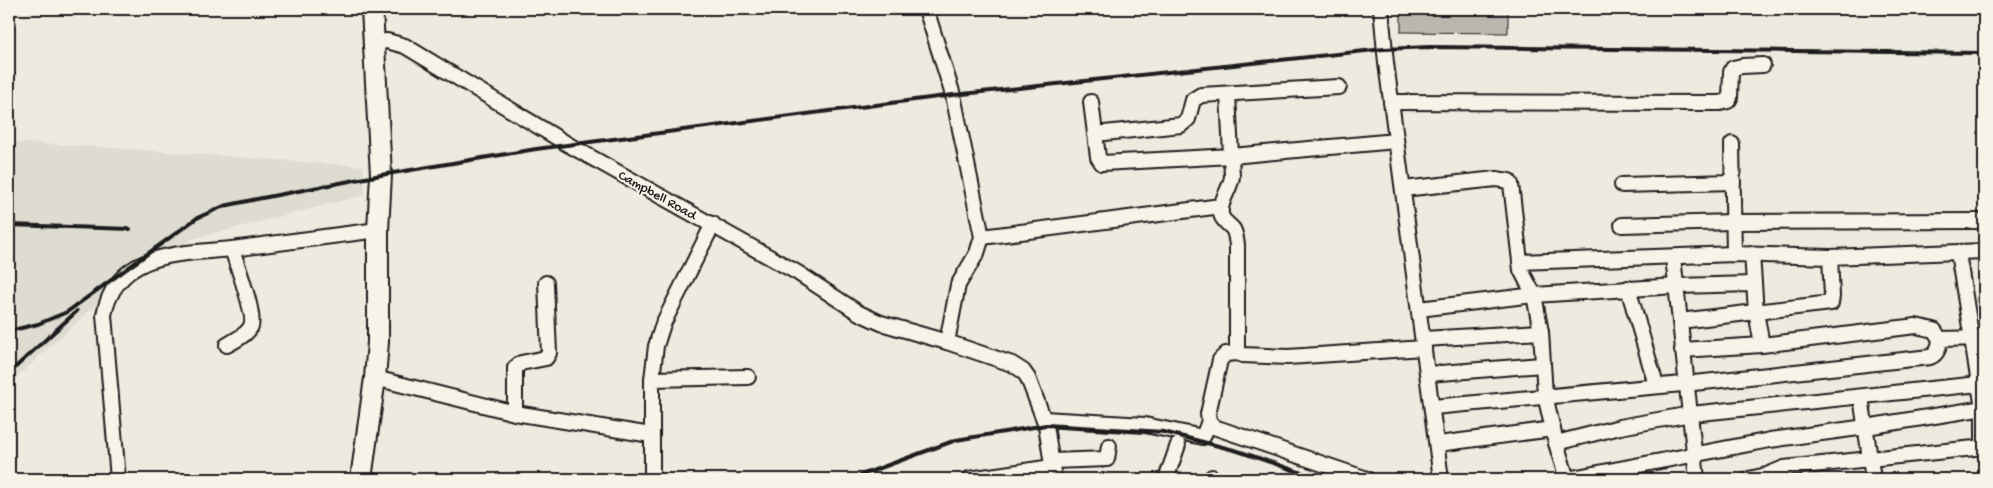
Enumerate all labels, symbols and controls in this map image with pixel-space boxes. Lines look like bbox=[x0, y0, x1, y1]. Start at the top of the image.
street label: Campbell Road bbox=[615, 168, 700, 226]

